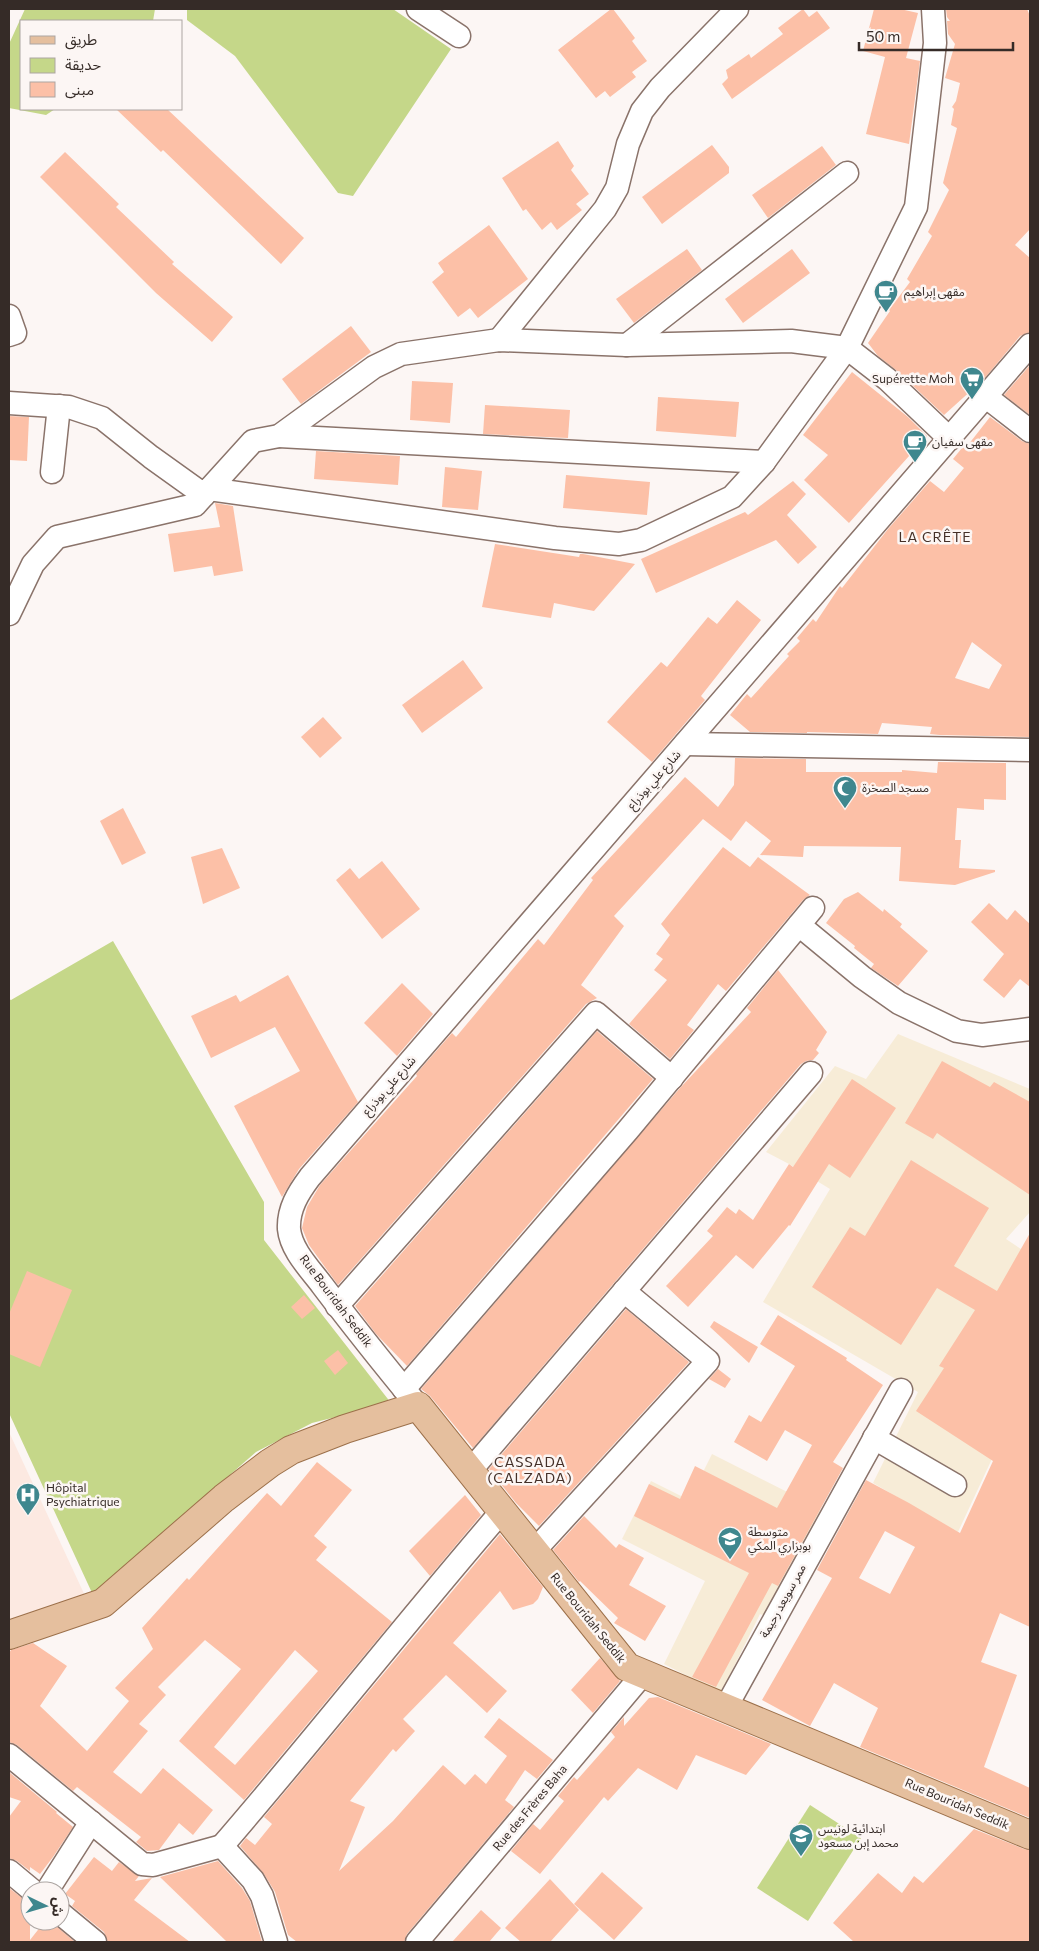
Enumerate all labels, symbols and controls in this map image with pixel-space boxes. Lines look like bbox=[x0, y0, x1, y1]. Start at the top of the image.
legend bbox=[20, 20, 182, 110]
scale bar bbox=[859, 20, 1013, 52]
text: 50 m bbox=[866, 27, 900, 45]
text: طريق bbox=[65, 30, 97, 50]
text: حديقة bbox=[65, 55, 101, 73]
text: مبنى bbox=[65, 80, 94, 99]
cafe icon: مقهى إبراهيم bbox=[873, 279, 899, 313]
place label: مقهى إبراهيم bbox=[904, 284, 965, 301]
supermarket icon: Supérette Moh bbox=[959, 366, 985, 400]
place label: Supérette Moh bbox=[872, 371, 954, 385]
cafe icon: مقهى سفيان bbox=[902, 429, 928, 463]
place label: مقهى سفيان bbox=[932, 434, 993, 449]
district label: LA CRÊTE bbox=[899, 528, 971, 545]
street label: شارع علي بوذراع bbox=[624, 747, 686, 814]
mosque icon: مسجد الصخرة bbox=[832, 775, 858, 809]
place label: مسجد الصخرة bbox=[862, 780, 929, 795]
street label: شارع علي بوذراع bbox=[359, 1053, 421, 1120]
street label: Rue Bouridah Seddik bbox=[298, 1251, 376, 1350]
district label: CASSADA (CALZADA) bbox=[487, 1453, 573, 1486]
place label: Hôpital Psychiatrique bbox=[46, 1480, 120, 1508]
hospital icon: Hôpital Psychiatrique bbox=[15, 1482, 41, 1516]
place label: متوسطة بوبزاري المكي bbox=[748, 1524, 811, 1556]
school or university icon: متوسطة بوبزاري المكي bbox=[717, 1526, 743, 1560]
street label: ممر سويعد رحيمة bbox=[756, 1561, 809, 1640]
street label: Rue Bouridah Seddik bbox=[548, 1569, 630, 1666]
street label: Rue des Frères Baha bbox=[489, 1762, 569, 1853]
street label: Rue Bouridah Seddik bbox=[903, 1775, 1012, 1832]
place label: ابتدائية لونيس محمد إبن مسعود bbox=[818, 1821, 899, 1851]
school or university icon: ابتدائية لونيس محمد إبن مسعود bbox=[788, 1823, 814, 1857]
north arrow bbox=[20, 1881, 70, 1931]
text: ش bbox=[49, 1897, 68, 1917]

